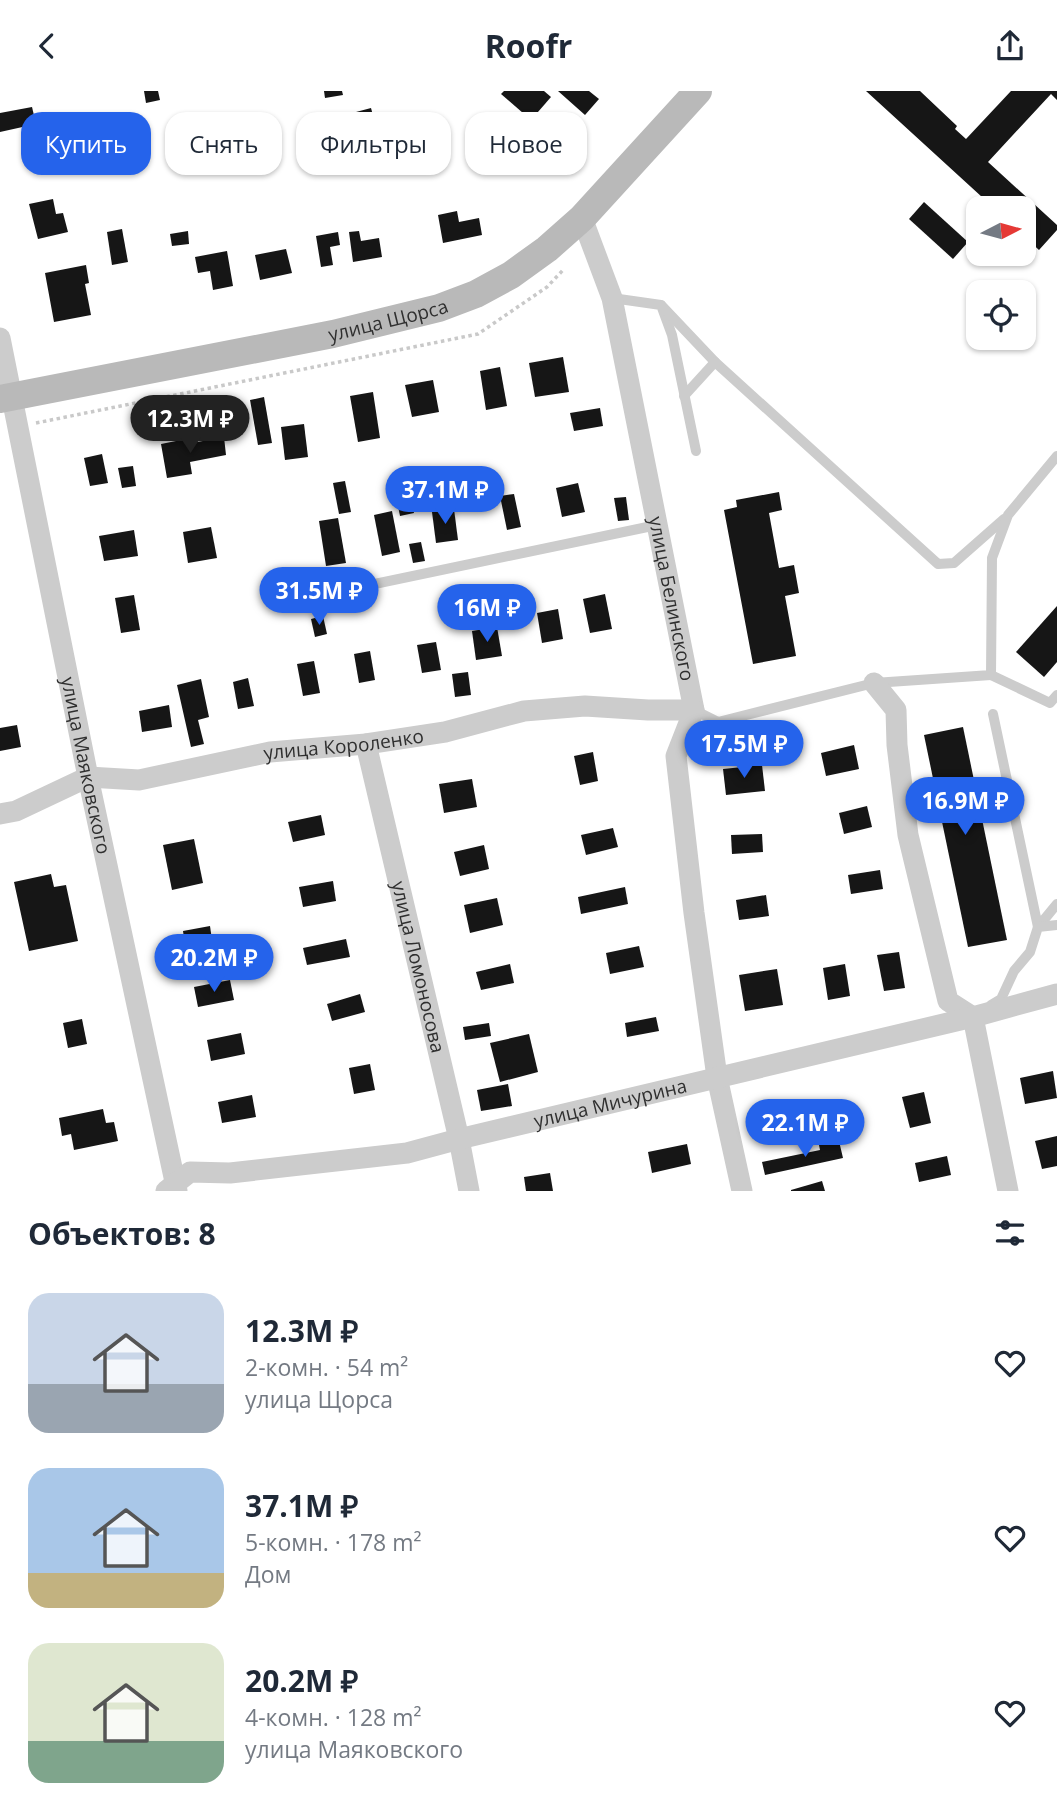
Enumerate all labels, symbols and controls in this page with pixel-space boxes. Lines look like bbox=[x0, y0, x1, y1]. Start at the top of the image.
text: Roofr bbox=[485, 24, 572, 67]
icon: back bbox=[28, 27, 66, 65]
icon: share bbox=[991, 27, 1029, 65]
chip: Купить bbox=[21, 112, 151, 175]
chip: Снять bbox=[165, 112, 282, 175]
chip: Фильтры bbox=[296, 112, 451, 175]
chip: Новое bbox=[465, 112, 587, 175]
north arrow bbox=[966, 196, 1036, 266]
map controls bbox=[966, 196, 1036, 350]
button: locate bbox=[966, 280, 1036, 350]
street label: улица Щорса bbox=[326, 293, 452, 348]
pin: 12.3M ₽ bbox=[125, 395, 255, 455]
text: 12.3M ₽ bbox=[146, 402, 234, 434]
pin: 37.1M ₽ bbox=[380, 467, 510, 526]
text: 37.1M ₽ bbox=[401, 473, 489, 505]
street label: улица Белинского bbox=[643, 514, 701, 683]
pin: 31.5M ₽ bbox=[254, 567, 384, 627]
text: 31.5M ₽ bbox=[275, 574, 363, 606]
pin: 16M ₽ bbox=[438, 585, 536, 644]
text: 16M ₽ bbox=[453, 591, 521, 623]
street label: улица Маяковского bbox=[55, 675, 117, 856]
pin: 17.5M ₽ bbox=[679, 721, 809, 780]
street label: улица Короленко bbox=[261, 722, 425, 766]
text: 17.5M ₽ bbox=[700, 727, 788, 759]
pin: 16.9M ₽ bbox=[900, 777, 1030, 837]
text: 16.9M ₽ bbox=[921, 784, 1009, 816]
street label: улица Ломоносова bbox=[386, 878, 451, 1055]
pin: 20.2M ₽ bbox=[149, 935, 279, 994]
text: 20.2M ₽ bbox=[170, 941, 258, 973]
street label: улица Мичурина bbox=[531, 1072, 689, 1134]
pin: 22.1M ₽ bbox=[740, 1100, 870, 1159]
text: 22.1M ₽ bbox=[761, 1106, 849, 1138]
text: Объектов: 8 bbox=[28, 1213, 216, 1254]
icon: filters bbox=[991, 1214, 1029, 1252]
text: 12.3M ₽ bbox=[245, 1310, 359, 1351]
icon: home bbox=[84, 1321, 168, 1405]
icon: heart bbox=[991, 1344, 1029, 1382]
text: 2-комн. · 54 m² bbox=[245, 1351, 408, 1383]
text: улица Щорса bbox=[245, 1383, 393, 1415]
text: 37.1M ₽ bbox=[245, 1485, 359, 1526]
icon: home bbox=[84, 1496, 168, 1580]
icon: heart bbox=[991, 1519, 1029, 1557]
text: 5-комн. · 178 m² bbox=[245, 1526, 421, 1558]
text: Дом bbox=[245, 1558, 291, 1590]
text: 20.2M ₽ bbox=[245, 1660, 359, 1701]
icon: home bbox=[84, 1671, 168, 1755]
icon: heart bbox=[991, 1694, 1029, 1732]
text: 4-комн. · 128 m² bbox=[245, 1701, 421, 1733]
text: улица Маяковского bbox=[245, 1733, 463, 1765]

